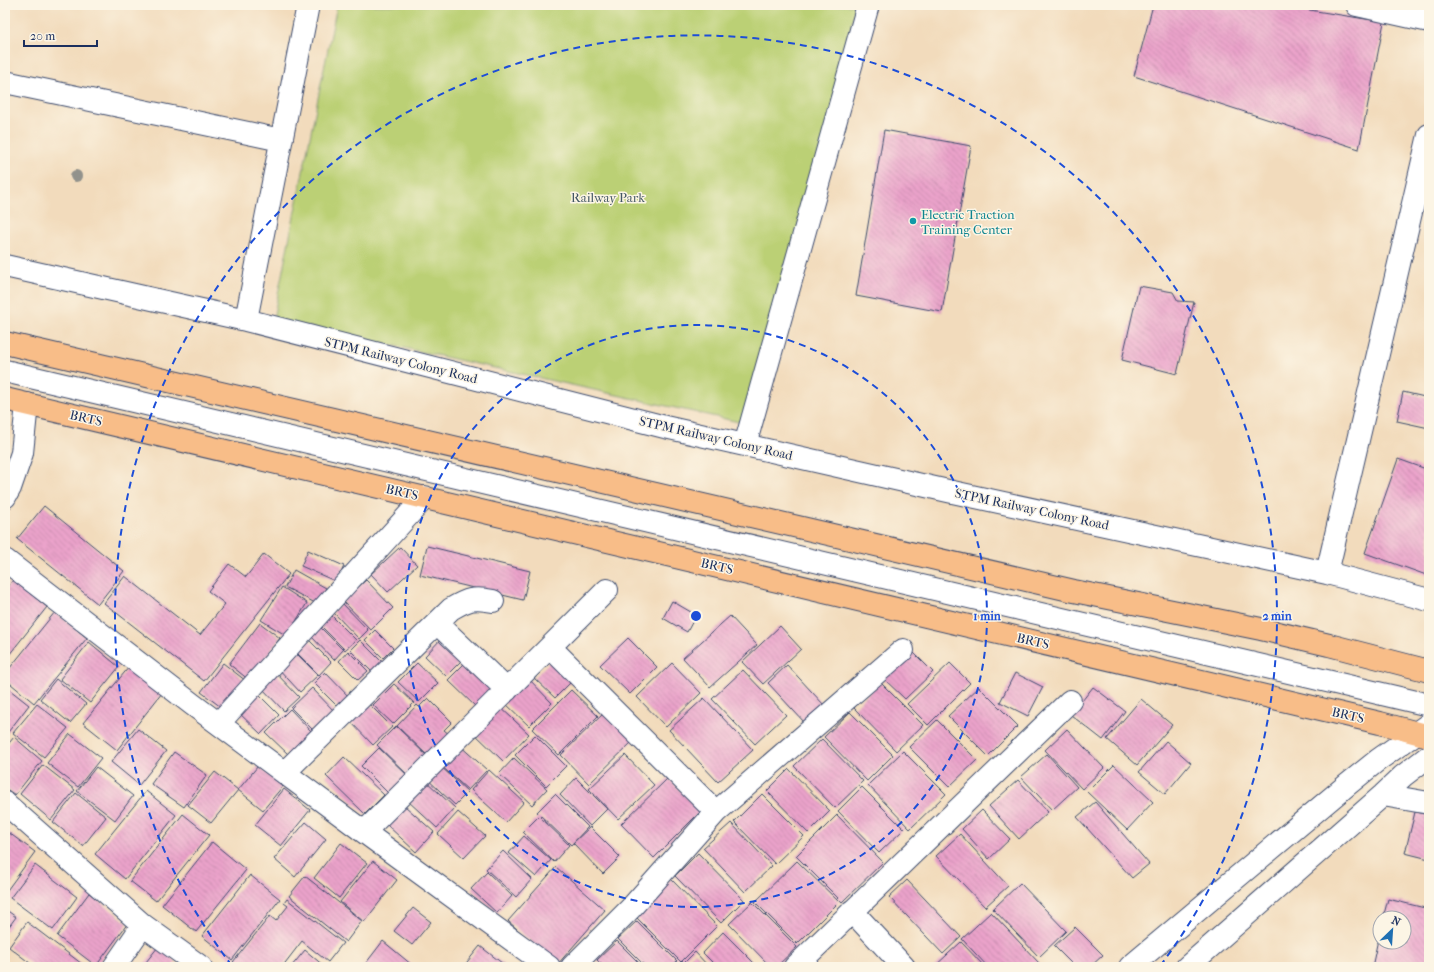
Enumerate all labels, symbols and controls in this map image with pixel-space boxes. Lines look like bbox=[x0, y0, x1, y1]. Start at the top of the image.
scale bar bbox=[24, 22, 97, 48]
text: 20 m bbox=[30, 29, 55, 43]
park label: Railway Park bbox=[571, 190, 645, 205]
place label: Electric Traction Training Center bbox=[921, 207, 1015, 237]
marker: Electric Traction Training Center bbox=[908, 216, 918, 226]
street label: STPM Railway Colony Road bbox=[323, 334, 480, 386]
street label: BRTS bbox=[68, 407, 104, 429]
street label: STPM Railway Colony Road bbox=[638, 413, 795, 463]
street label: BRTS bbox=[384, 481, 420, 503]
street label: STPM Railway Colony Road bbox=[954, 485, 1111, 533]
street label: BRTS bbox=[699, 555, 735, 577]
centre of rings bbox=[689, 609, 703, 623]
text: 1 min bbox=[973, 609, 1002, 623]
text: 2 min bbox=[1262, 609, 1293, 623]
street label: BRTS bbox=[1015, 630, 1051, 652]
street label: BRTS bbox=[1330, 704, 1366, 726]
north arrow bbox=[1372, 910, 1412, 950]
text: N bbox=[1389, 914, 1403, 929]

